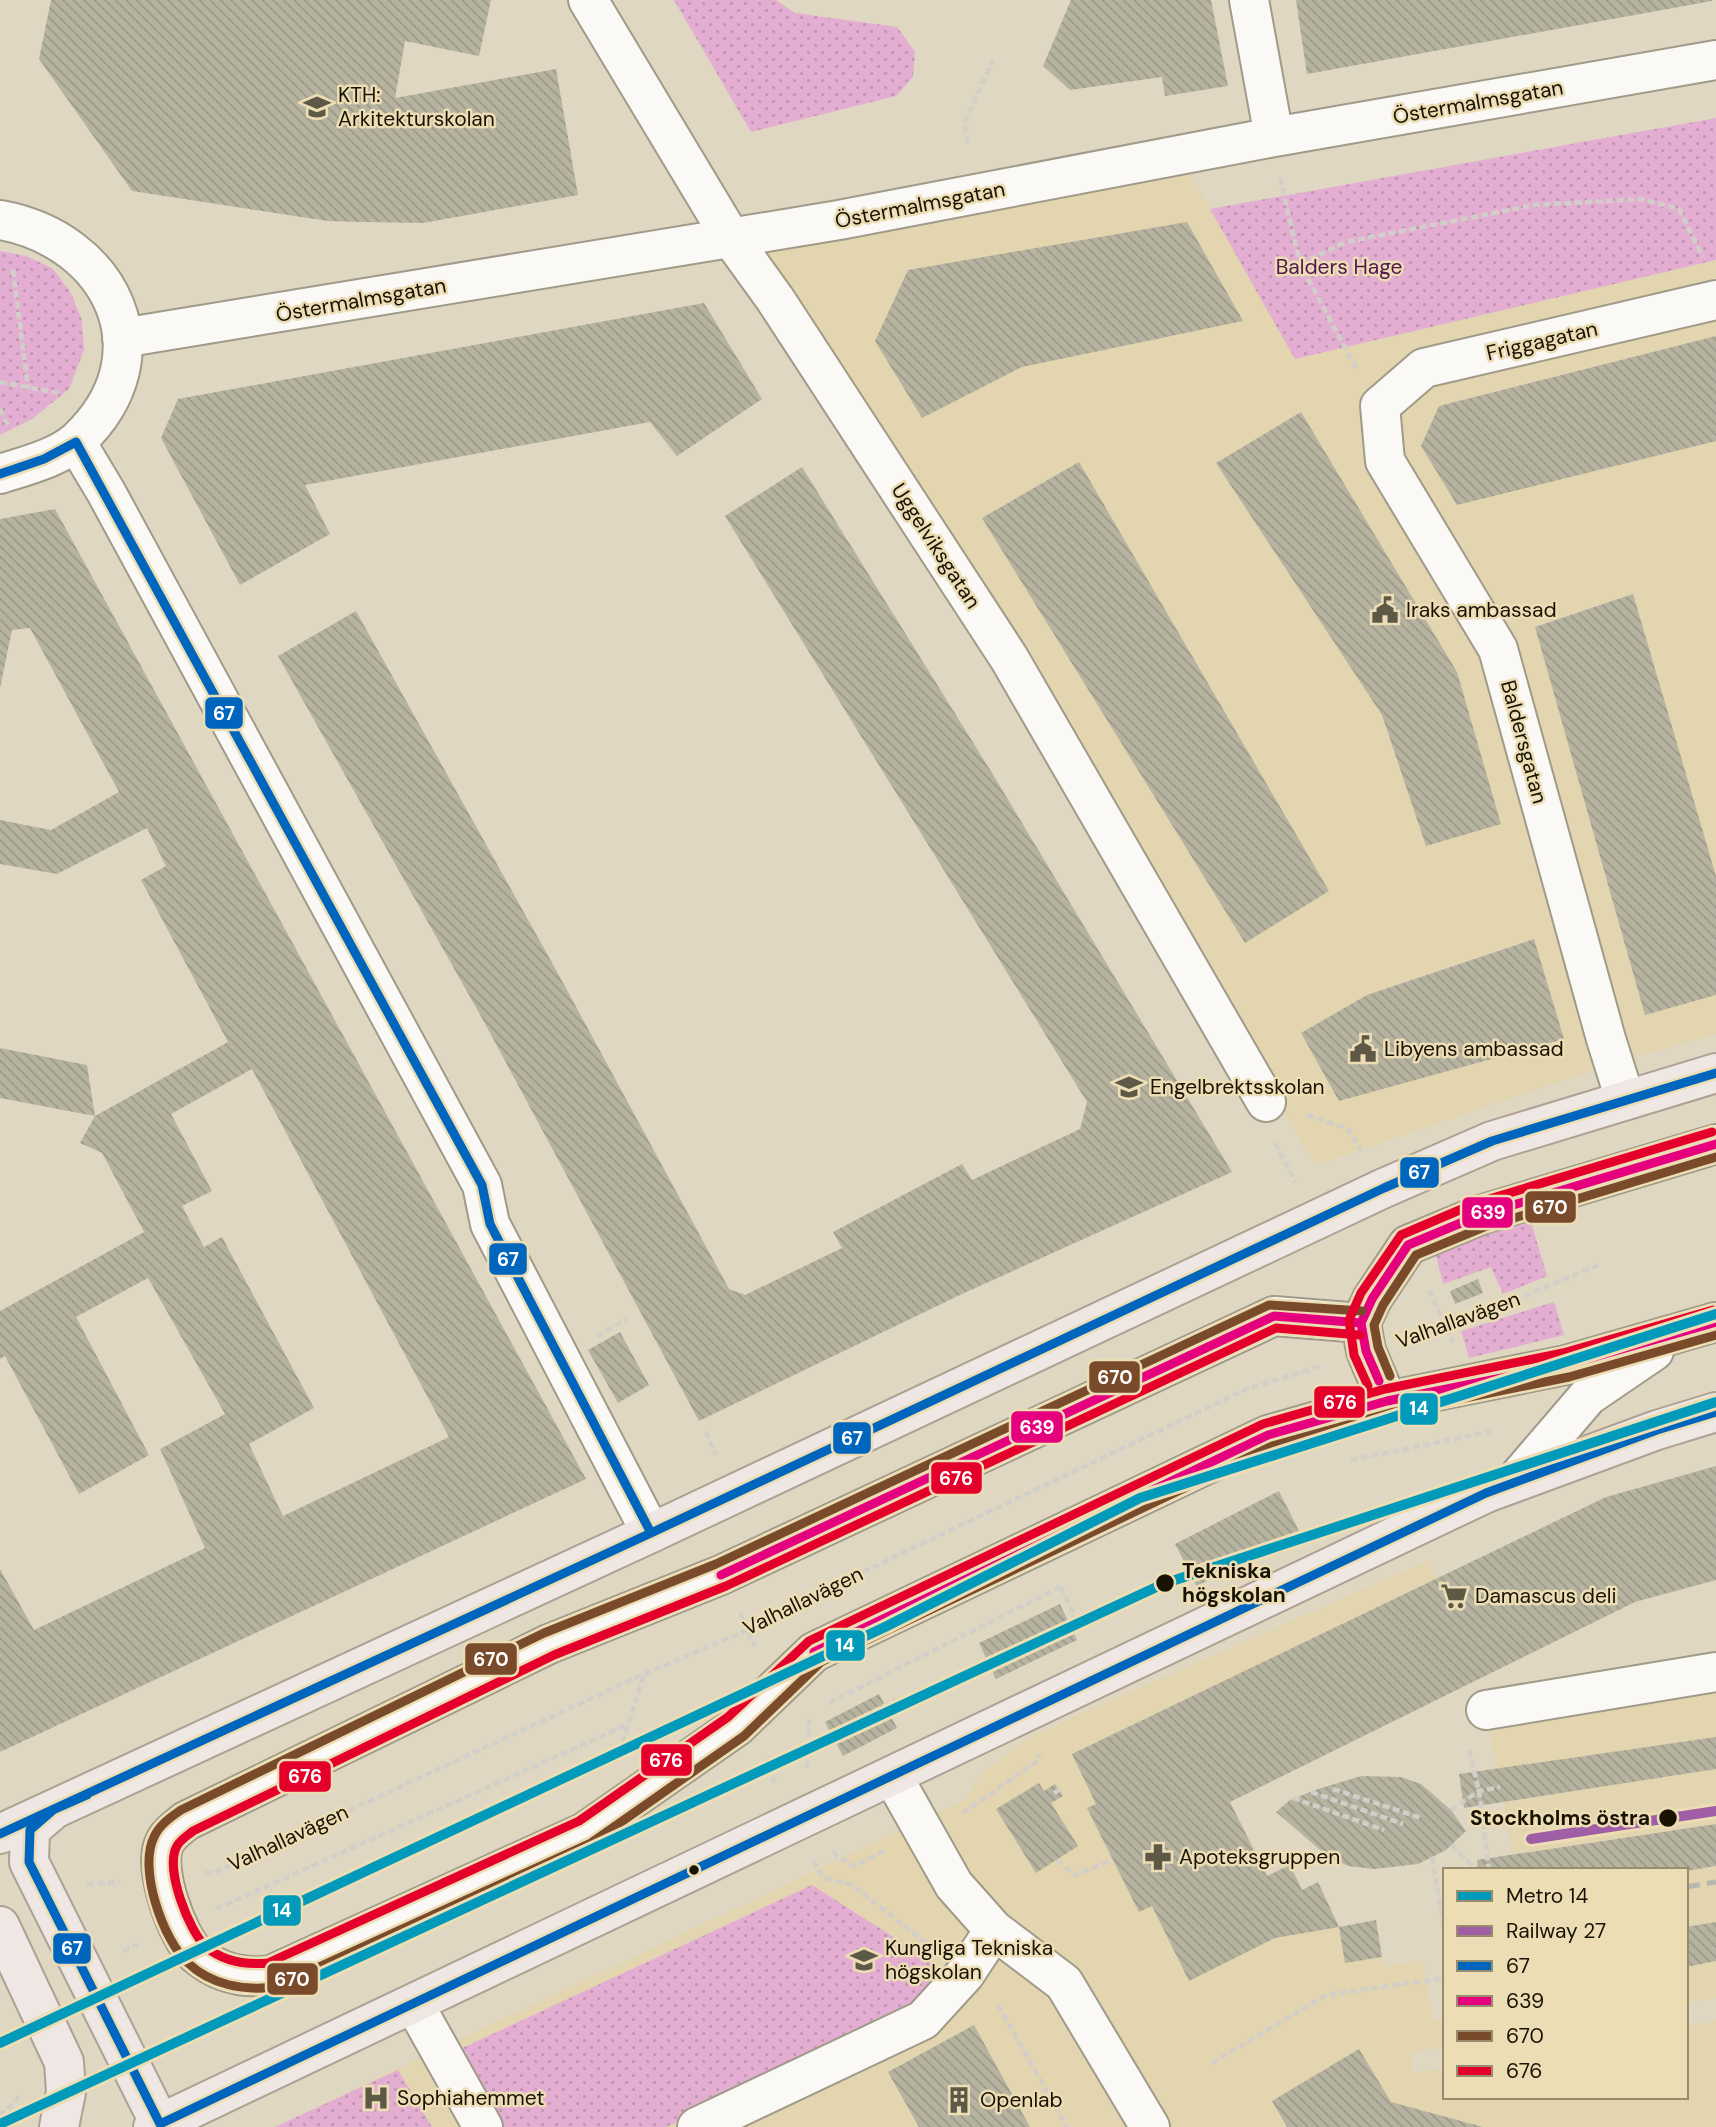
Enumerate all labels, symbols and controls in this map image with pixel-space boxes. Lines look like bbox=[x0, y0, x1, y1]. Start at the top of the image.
street label: Östermalmsgatan bbox=[1391, 73, 1565, 131]
place label: KTH: Arkitekturskolan bbox=[338, 81, 495, 133]
school or university icon: KTH: Arkitekturskolan bbox=[302, 92, 332, 122]
street label: Östermalmsgatan bbox=[833, 175, 1007, 235]
park label: Balders Hage bbox=[1276, 253, 1402, 281]
street label: Östermalmsgatan bbox=[274, 271, 448, 329]
street label: Friggagatan bbox=[1484, 315, 1600, 367]
street label: Uggelviksgatan bbox=[885, 478, 987, 614]
public building icon: Iraks ambassad bbox=[1370, 595, 1400, 625]
place label: Iraks ambassad bbox=[1406, 596, 1557, 624]
street label: Baldersgatan bbox=[1494, 677, 1554, 807]
line badge: 67 bbox=[204, 696, 244, 730]
text: 67 bbox=[213, 701, 235, 726]
public building icon: Libyens ambassad bbox=[1348, 1034, 1378, 1064]
place label: Libyens ambassad bbox=[1384, 1035, 1564, 1063]
school or university icon: Engelbrektsskolan bbox=[1114, 1072, 1144, 1102]
place label: Engelbrektsskolan bbox=[1150, 1073, 1325, 1101]
line badge: 67 bbox=[1399, 1156, 1440, 1189]
text: 67 bbox=[1408, 1160, 1430, 1185]
line badge: 670 bbox=[1524, 1190, 1577, 1224]
text: 670 bbox=[1532, 1195, 1568, 1220]
line badge: 639 bbox=[1461, 1196, 1514, 1229]
text: 639 bbox=[1470, 1200, 1506, 1225]
line badge: 67 bbox=[488, 1242, 528, 1276]
text: 67 bbox=[497, 1247, 519, 1272]
street label: Valhallavägen bbox=[1392, 1285, 1524, 1355]
line badge: 670 bbox=[1088, 1360, 1141, 1394]
text: 670 bbox=[1097, 1365, 1133, 1390]
line badge: 676 bbox=[1313, 1385, 1366, 1419]
text: 676 bbox=[1323, 1390, 1357, 1415]
line badge: 14 bbox=[1399, 1392, 1439, 1426]
text: 14 bbox=[1409, 1396, 1429, 1421]
line badge: 639 bbox=[1010, 1410, 1064, 1444]
text: 639 bbox=[1019, 1415, 1055, 1440]
line badge: 67 bbox=[832, 1421, 872, 1455]
text: 67 bbox=[841, 1426, 863, 1451]
line badge: 676 bbox=[930, 1461, 983, 1495]
text: 676 bbox=[939, 1466, 973, 1491]
place label: Tekniska högskolan bbox=[1182, 1557, 1286, 1609]
street label: Valhallavägen bbox=[738, 1560, 868, 1642]
marker: Tekniska högskolan bbox=[1154, 1572, 1176, 1594]
supermarket icon: Damascus deli bbox=[1439, 1581, 1469, 1611]
place label: Damascus deli bbox=[1475, 1582, 1617, 1610]
line badge: 14 bbox=[825, 1629, 866, 1662]
text: 14 bbox=[835, 1633, 855, 1658]
line badge: 670 bbox=[464, 1642, 518, 1676]
text: 670 bbox=[473, 1647, 509, 1672]
line badge: 676 bbox=[640, 1743, 693, 1777]
text: 676 bbox=[649, 1748, 683, 1773]
line badge: 676 bbox=[278, 1760, 332, 1793]
text: 676 bbox=[288, 1764, 322, 1789]
street label: Valhallavägen bbox=[223, 1798, 353, 1878]
place label: Stockholms östra bbox=[1470, 1804, 1650, 1832]
marker: Stockholms östra bbox=[1657, 1807, 1679, 1829]
pharmacy icon: Apoteksgruppen bbox=[1143, 1842, 1173, 1872]
place label: Apoteksgruppen bbox=[1179, 1843, 1340, 1871]
unlabelled marker bbox=[687, 1863, 701, 1877]
legend bbox=[1443, 1868, 1688, 2099]
text: Metro 14 bbox=[1506, 1882, 1588, 1910]
line badge: 14 bbox=[262, 1894, 302, 1927]
text: 14 bbox=[272, 1898, 292, 1923]
text: Railway 27 bbox=[1506, 1917, 1606, 1945]
line badge: 67 bbox=[52, 1932, 92, 1965]
place label: Kungliga Tekniska högskolan bbox=[885, 1934, 1053, 1986]
text: 67 bbox=[61, 1936, 83, 1961]
school or university icon: Kungliga Tekniska högskolan bbox=[849, 1945, 879, 1975]
text: 67 bbox=[1506, 1952, 1530, 1980]
line badge: 670 bbox=[266, 1962, 319, 1996]
text: 670 bbox=[274, 1967, 310, 1992]
text: 639 bbox=[1506, 1987, 1544, 2015]
text: 670 bbox=[1506, 2022, 1544, 2050]
text: 676 bbox=[1506, 2057, 1543, 2085]
hospital icon: Sophiahemmet bbox=[361, 2083, 391, 2113]
place label: Sophiahemmet bbox=[397, 2084, 545, 2112]
building icon: Openlab bbox=[944, 2085, 974, 2115]
place label: Openlab bbox=[980, 2086, 1063, 2114]

